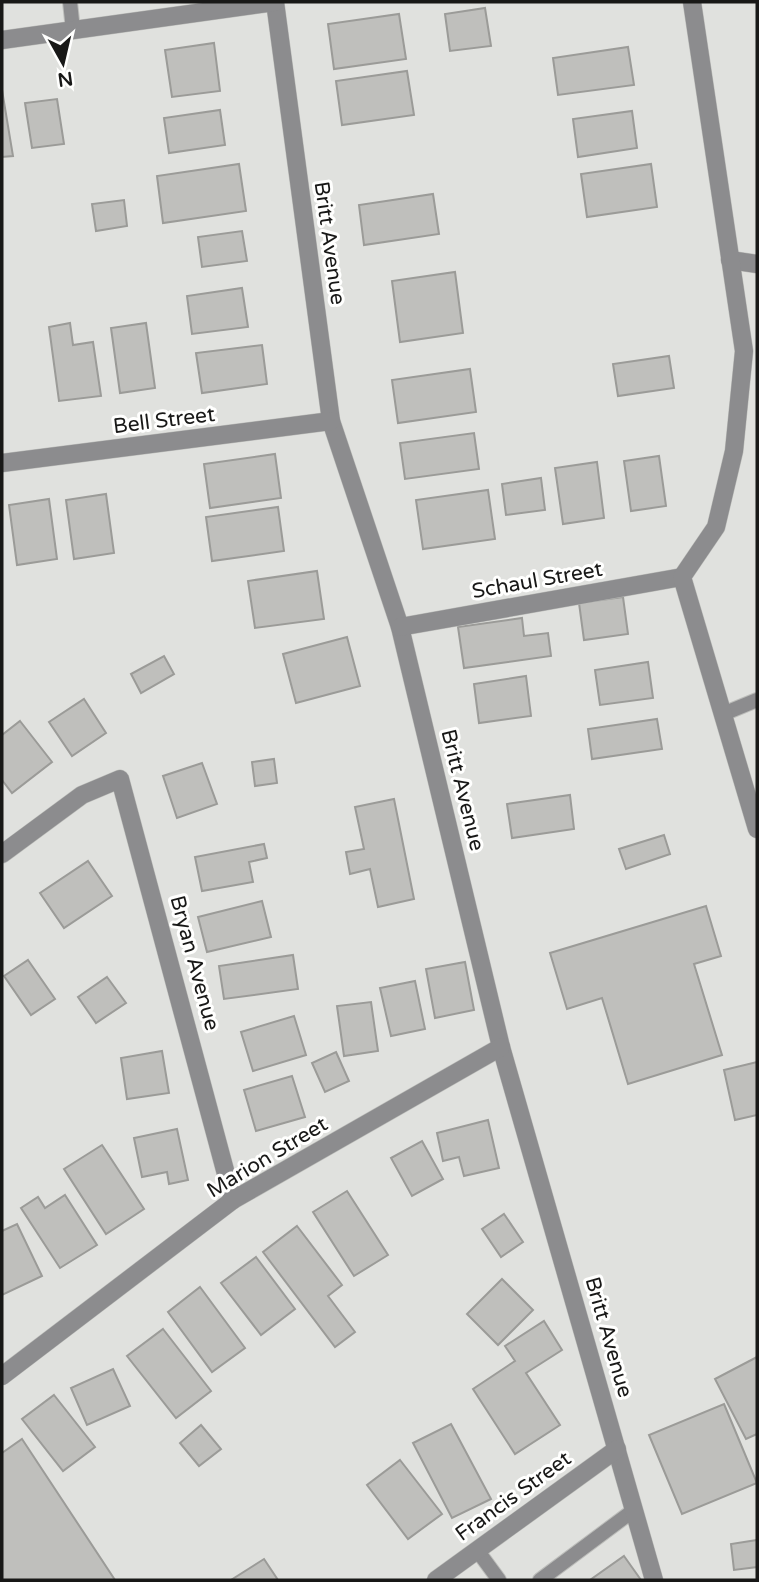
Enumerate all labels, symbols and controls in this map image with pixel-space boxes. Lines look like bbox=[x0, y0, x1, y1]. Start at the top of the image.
north arrow bbox=[28, 28, 98, 98]
text: N bbox=[56, 67, 74, 91]
street label: Britt Avenue bbox=[308, 180, 351, 306]
street label: Bell Street bbox=[112, 402, 216, 439]
street label: Schaul Street bbox=[470, 557, 604, 604]
street label: Britt Avenue bbox=[435, 727, 490, 854]
street label: Bryan Avenue bbox=[164, 893, 225, 1034]
street label: Marion Street bbox=[202, 1112, 332, 1203]
street label: Britt Avenue bbox=[579, 1274, 638, 1400]
street label: Francis Street bbox=[451, 1446, 576, 1547]

